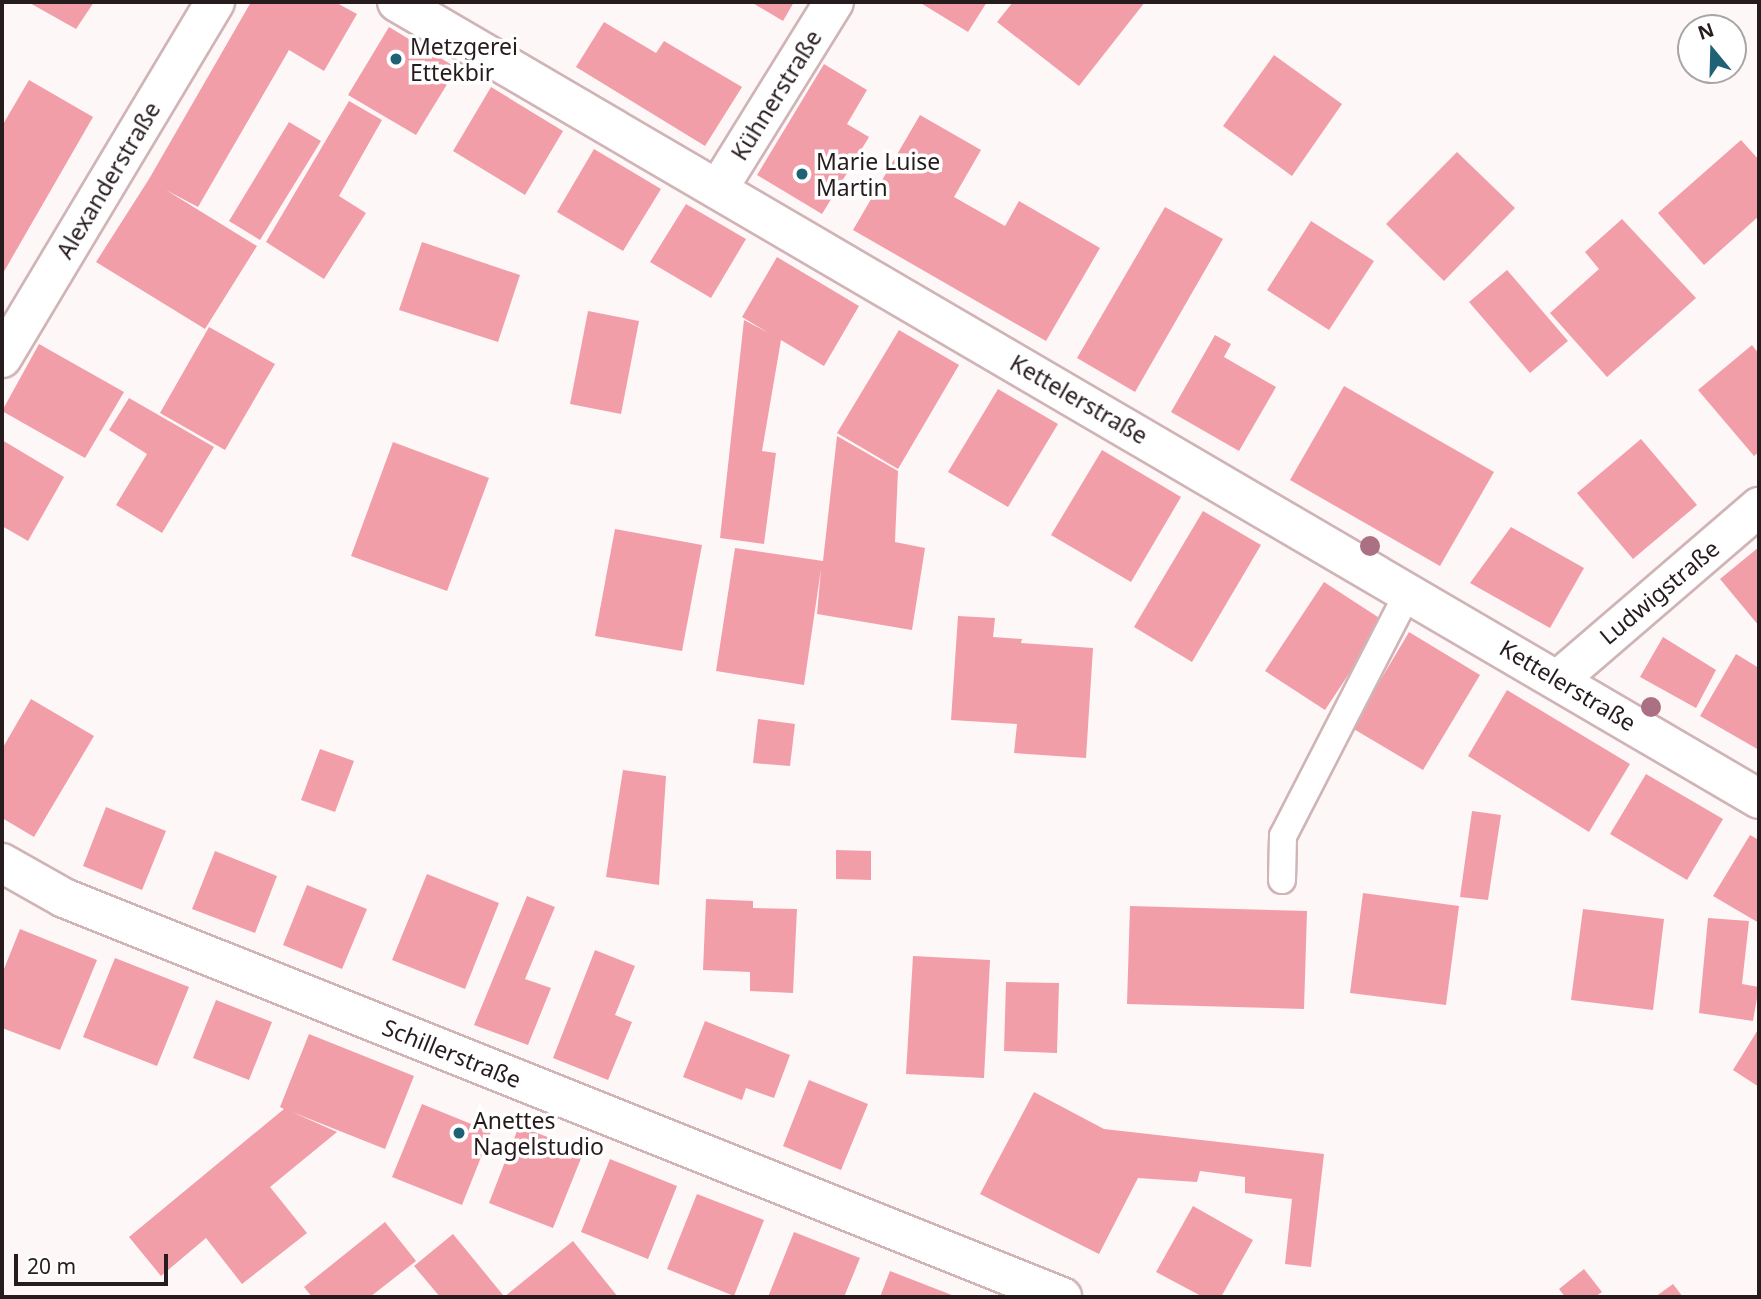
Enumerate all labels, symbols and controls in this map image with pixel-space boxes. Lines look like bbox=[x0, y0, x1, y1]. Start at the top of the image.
north arrow bbox=[1677, 14, 1747, 84]
text: N bbox=[1694, 16, 1717, 46]
street label: Kühnerstraße bbox=[725, 25, 827, 165]
place label: Metzgerei Ettekbir bbox=[410, 32, 518, 86]
marker: Metzgerei Ettekbir bbox=[388, 51, 404, 67]
street label: Alexanderstraße bbox=[50, 97, 166, 263]
place label: Marie Luise Martin bbox=[816, 147, 940, 201]
marker: Marie Luise Martin bbox=[794, 166, 810, 182]
street label: Kettelerstraße bbox=[1005, 349, 1153, 449]
street label: Ludwigstraße bbox=[1594, 534, 1724, 650]
street label: Kettelerstraße bbox=[1495, 634, 1641, 736]
street label: Schillerstraße bbox=[379, 1013, 525, 1093]
place label: Anettes Nagelstudio bbox=[473, 1106, 604, 1160]
marker: Anettes Nagelstudio bbox=[451, 1125, 467, 1141]
scale bar bbox=[18, 1240, 172, 1284]
text: 20 m bbox=[27, 1252, 76, 1280]

